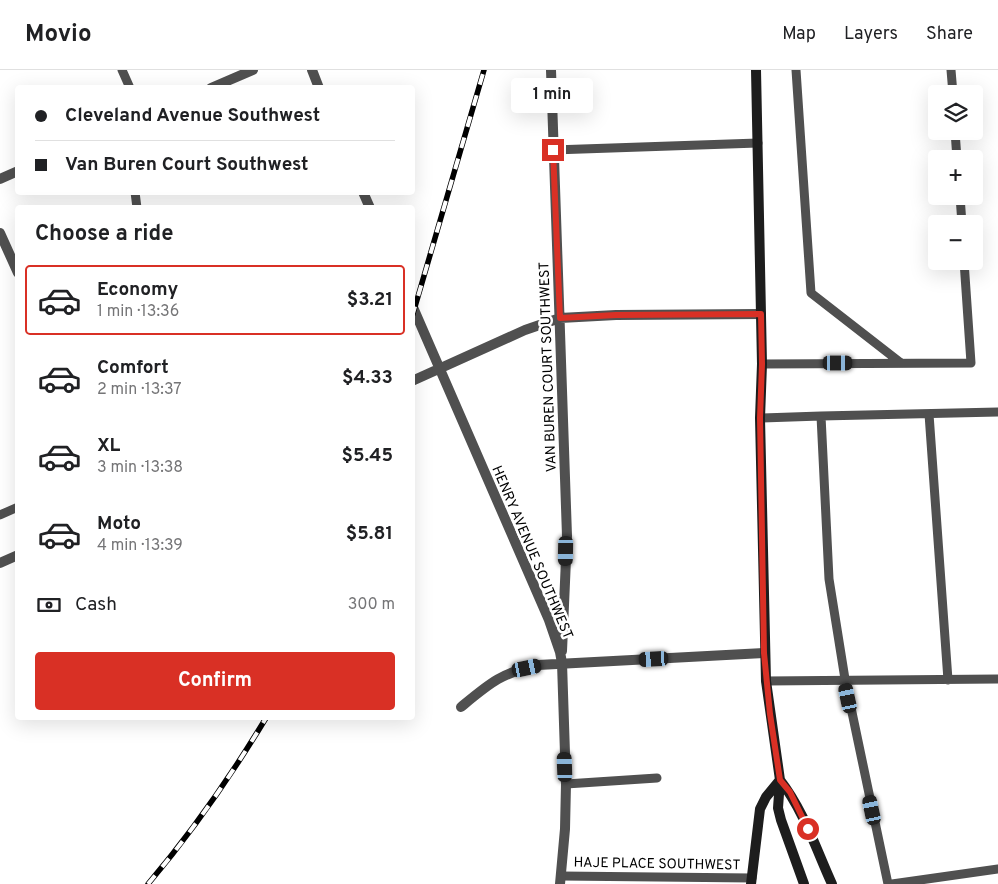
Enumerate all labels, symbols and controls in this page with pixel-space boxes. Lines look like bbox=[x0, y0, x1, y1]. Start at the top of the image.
text: Movio bbox=[25, 20, 92, 50]
text: Map bbox=[782, 23, 816, 46]
text: Layers bbox=[844, 23, 898, 46]
text: Share bbox=[926, 23, 973, 46]
callout: 1 min bbox=[512, 78, 594, 112]
text: 1 min bbox=[533, 85, 571, 105]
map controls bbox=[928, 85, 983, 270]
button: layers bbox=[928, 85, 983, 140]
text: Cleveland Avenue Southwest bbox=[65, 104, 320, 128]
route end bbox=[542, 139, 564, 161]
button: + bbox=[928, 150, 983, 205]
text: Van Buren Court Southwest bbox=[65, 153, 309, 177]
button: − bbox=[928, 215, 983, 270]
text: Choose a ride bbox=[35, 221, 173, 248]
street label: VAN BUREN COURT SOUTHWEST bbox=[536, 261, 561, 472]
icon: car bbox=[37, 278, 82, 323]
text: Economy bbox=[97, 278, 178, 302]
text: $3.21 bbox=[347, 288, 393, 312]
text: 1 min · 13:36 bbox=[97, 302, 179, 322]
icon: car bbox=[37, 356, 82, 401]
text: Comfort bbox=[97, 356, 169, 380]
car bbox=[823, 356, 853, 371]
text: $4.33 bbox=[342, 366, 393, 390]
text: 2 min · 13:37 bbox=[97, 380, 182, 400]
icon: car bbox=[37, 434, 82, 479]
text: XL bbox=[97, 434, 120, 458]
text: $5.45 bbox=[341, 444, 393, 468]
text: 3 min · 13:38 bbox=[97, 458, 183, 478]
street label: HENRY AVENUE SOUTHWEST bbox=[487, 463, 576, 642]
icon: car bbox=[37, 512, 82, 557]
text: Moto bbox=[97, 512, 141, 536]
text: $5.81 bbox=[346, 522, 393, 546]
text: 4 min · 13:39 bbox=[97, 536, 183, 556]
car bbox=[558, 536, 573, 566]
icon: cash bbox=[35, 591, 63, 619]
text: Cash bbox=[75, 593, 117, 617]
text: 300 m bbox=[348, 595, 395, 615]
car bbox=[638, 651, 669, 667]
button: Confirm bbox=[35, 652, 395, 710]
car bbox=[510, 658, 543, 678]
car bbox=[837, 682, 858, 714]
car bbox=[556, 752, 573, 782]
car bbox=[861, 794, 882, 826]
route start bbox=[797, 818, 819, 840]
street label: HAJE PLACE SOUTHWEST bbox=[573, 855, 741, 874]

